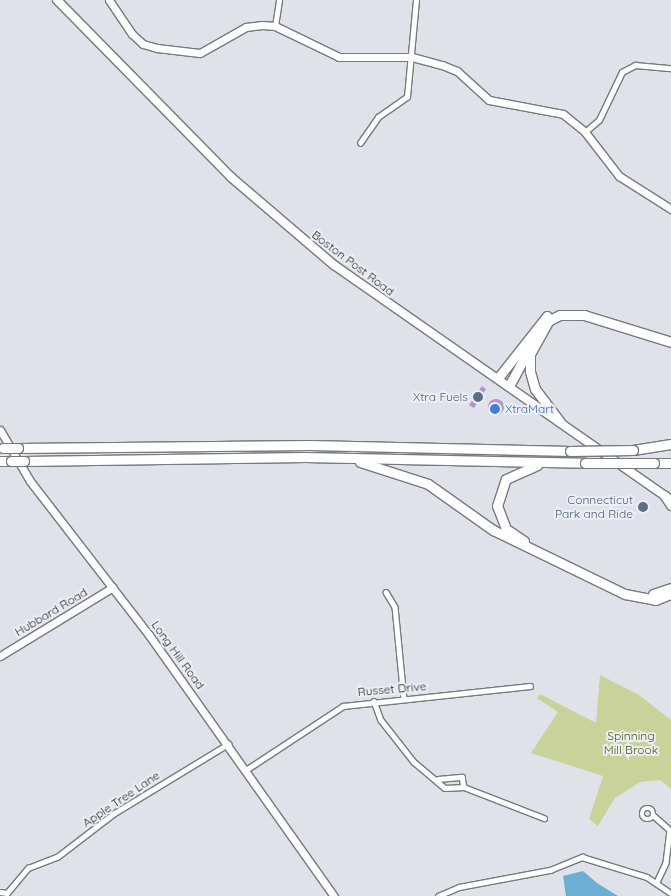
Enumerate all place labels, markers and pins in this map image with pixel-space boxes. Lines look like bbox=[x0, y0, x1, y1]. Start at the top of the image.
place label: Xtra Fuels bbox=[413, 390, 468, 404]
marker: Xtra Fuels bbox=[472, 391, 484, 403]
place label: XtraMart bbox=[505, 402, 554, 416]
marker: XtraMart bbox=[489, 403, 501, 415]
place label: Connecticut Park and Ride bbox=[555, 493, 633, 521]
marker: Connecticut Park and Ride bbox=[637, 501, 649, 513]

